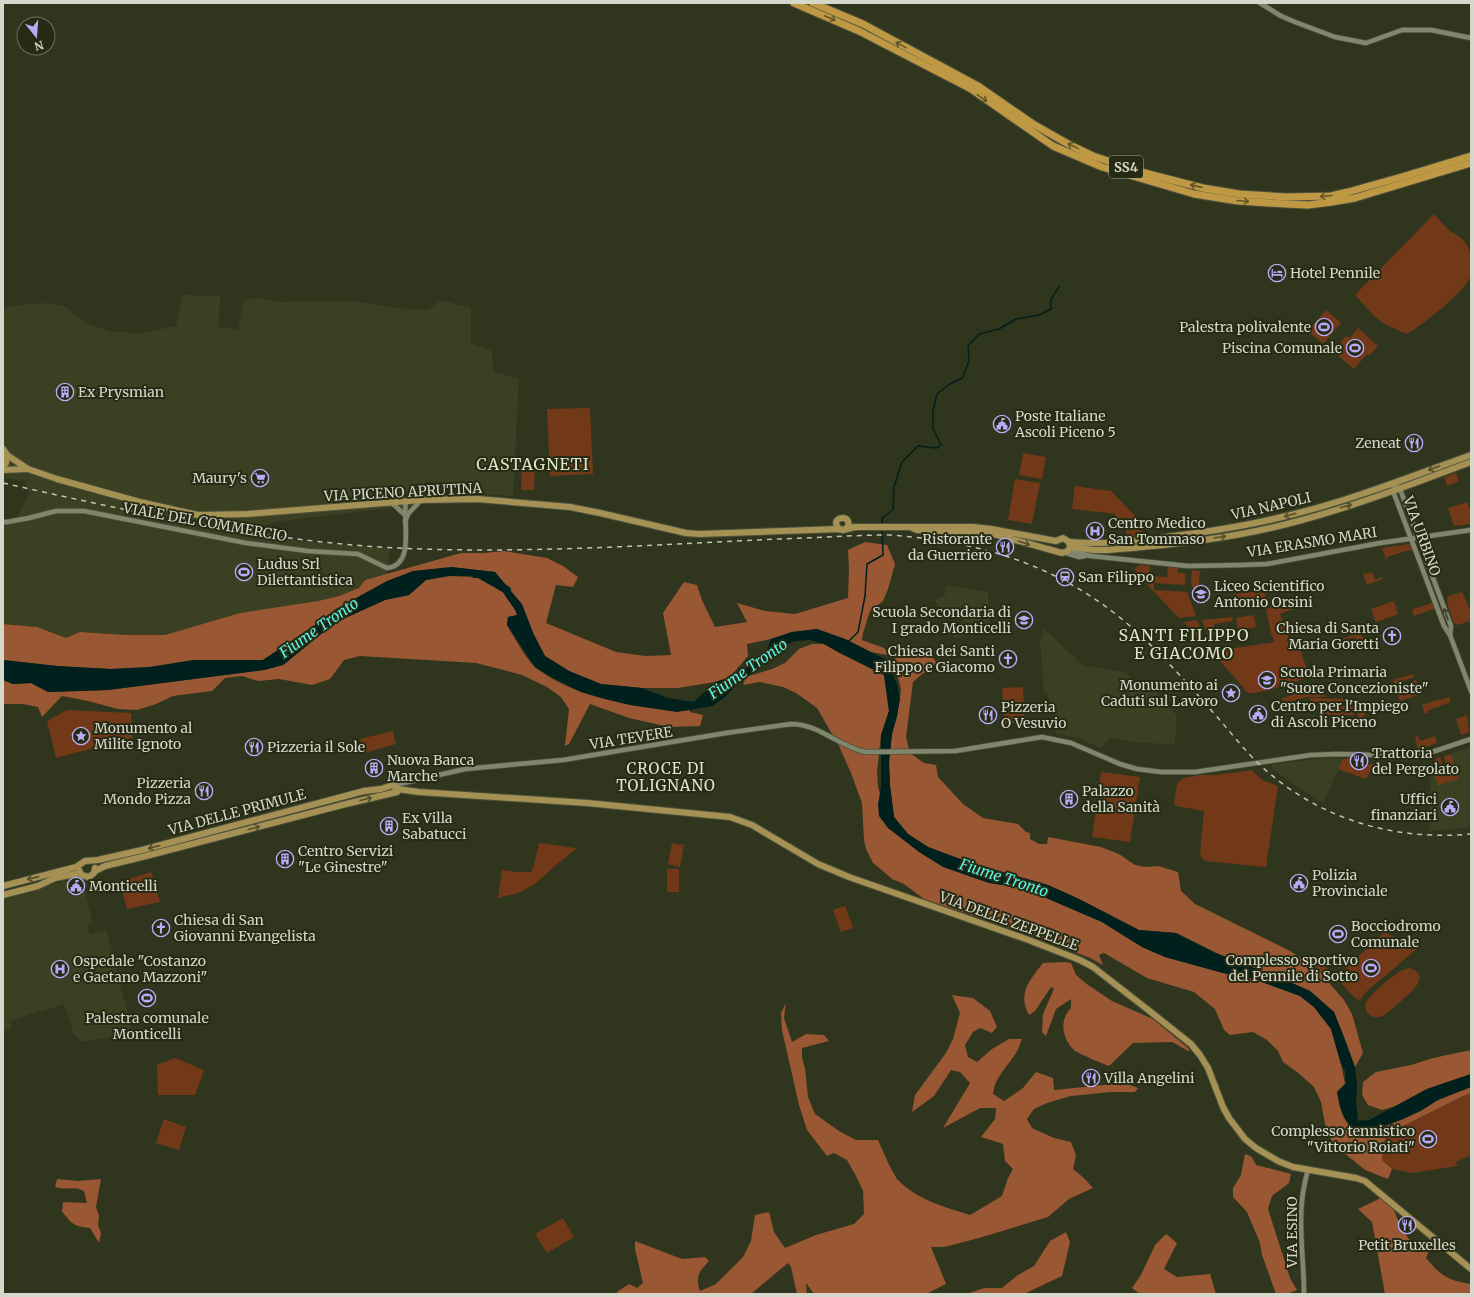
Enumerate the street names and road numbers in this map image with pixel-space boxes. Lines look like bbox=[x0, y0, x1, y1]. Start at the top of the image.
road number: SS4 bbox=[1109, 156, 1143, 178]
street label: VIA PICENO APRUTINA bbox=[323, 479, 483, 505]
street label: VIA NAPOLI bbox=[1228, 488, 1313, 524]
street label: VIA URBINO bbox=[1399, 493, 1445, 578]
street label: VIALE DEL COMMERCIO bbox=[121, 499, 288, 545]
street label: VIA ERASMO MARI bbox=[1245, 523, 1378, 561]
street label: VIA TEVERE bbox=[587, 723, 674, 754]
street label: VIA DELLE PRIMULE bbox=[165, 785, 308, 839]
street label: VIA DELLE ZEPPELLE bbox=[936, 887, 1081, 955]
street label: VIA ESINO bbox=[1283, 1196, 1301, 1269]

